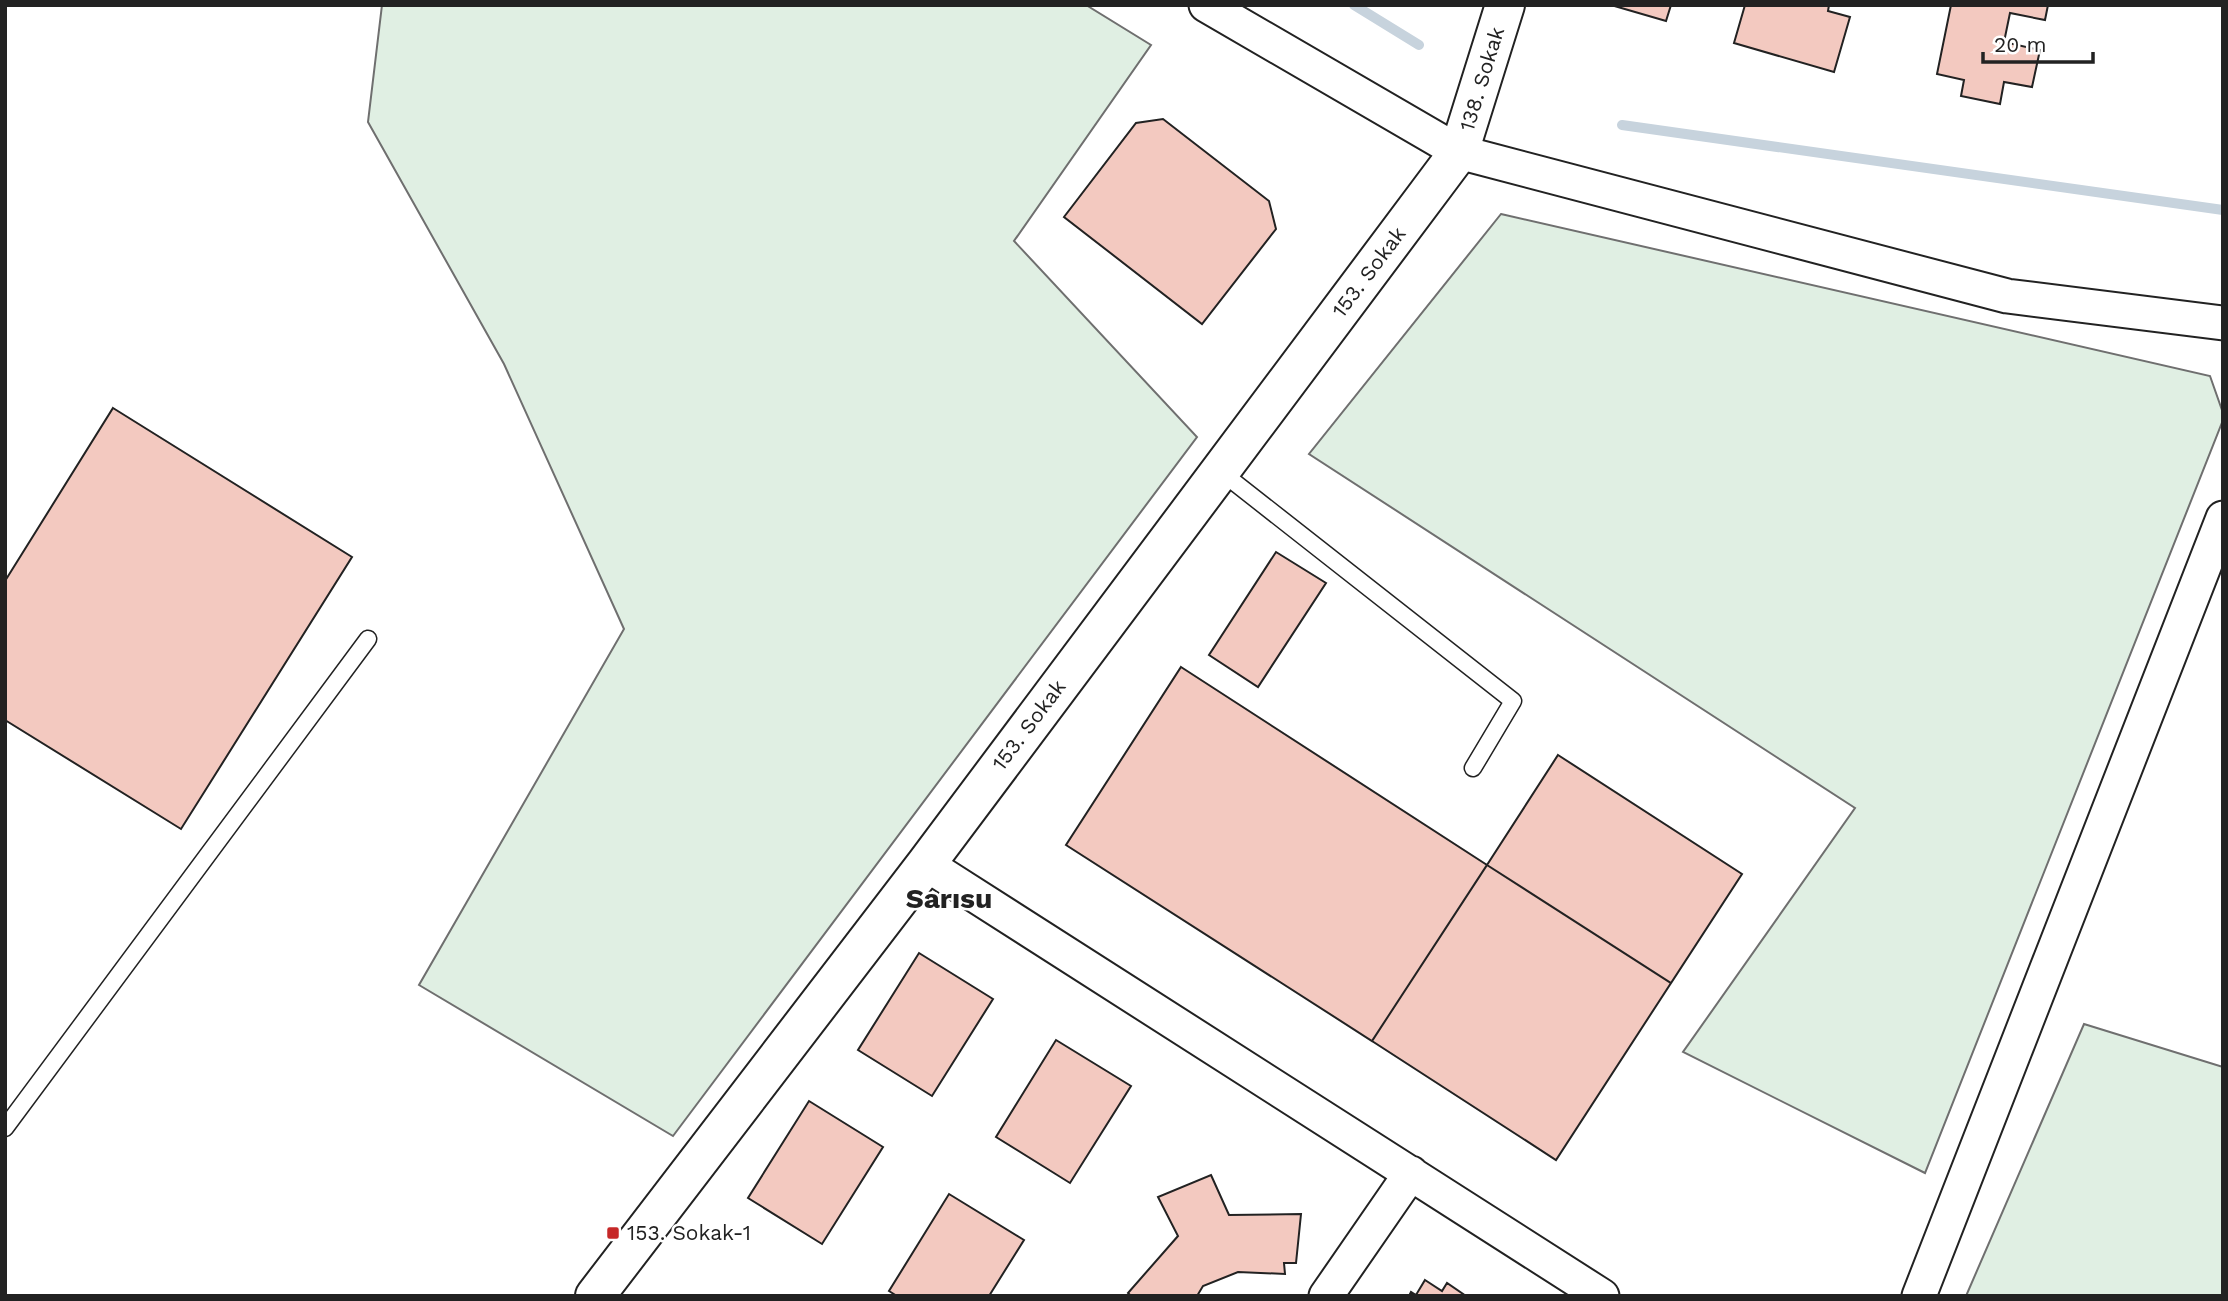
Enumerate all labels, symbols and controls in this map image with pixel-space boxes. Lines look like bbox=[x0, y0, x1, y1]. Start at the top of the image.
scale bar bbox=[1983, 21, 2093, 65]
street label: 138. Sokak bbox=[1454, 24, 1509, 134]
text: 20 m bbox=[1994, 32, 2046, 57]
street label: 153. Sokak bbox=[1326, 221, 1411, 322]
street label: 153. Sokak bbox=[986, 674, 1071, 775]
district label: Sarısu bbox=[906, 882, 992, 915]
place label: 153. Sokak-1 bbox=[627, 1220, 751, 1245]
marker: 153. Sokak-1 bbox=[605, 1225, 621, 1241]

